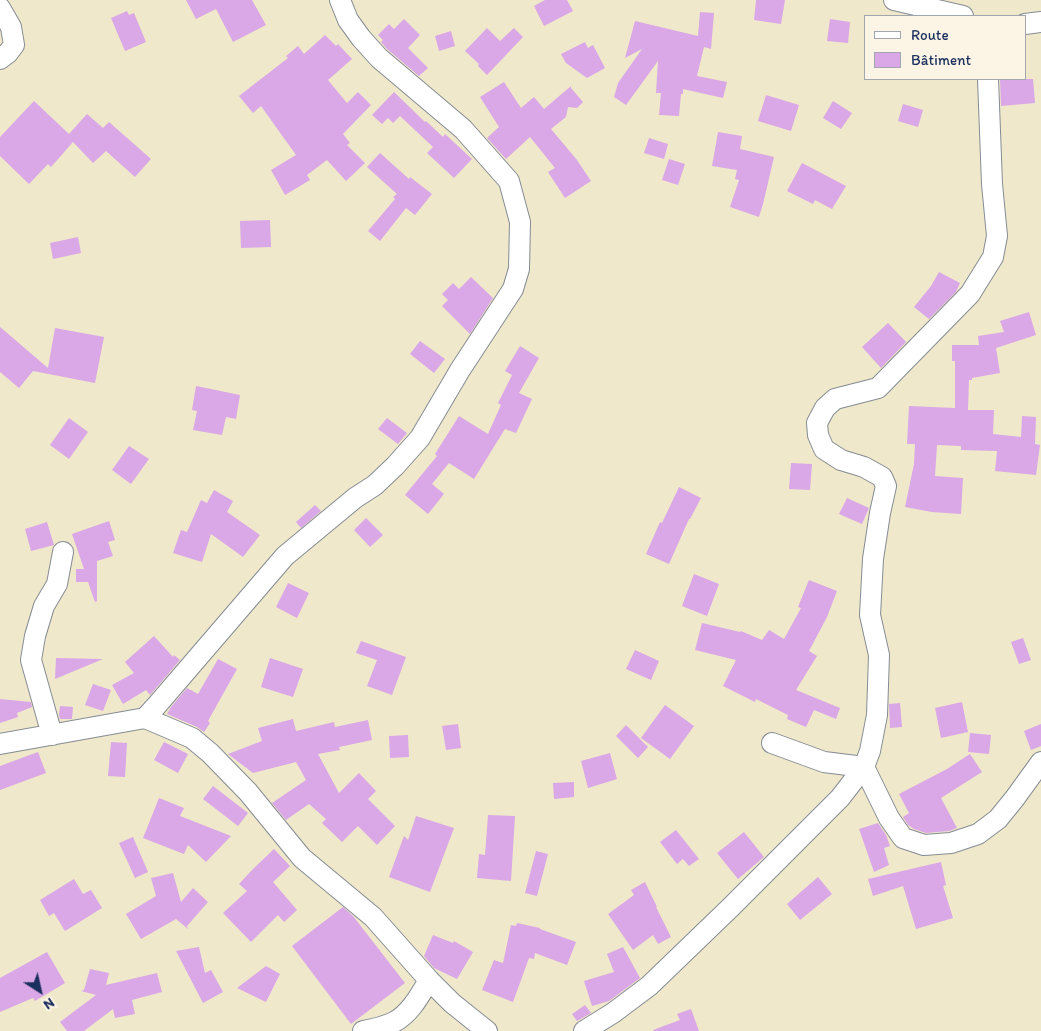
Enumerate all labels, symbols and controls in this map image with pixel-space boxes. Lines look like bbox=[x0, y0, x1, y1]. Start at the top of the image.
legend bbox=[864, 15, 1026, 80]
text: Route bbox=[911, 26, 949, 44]
text: Bâtiment bbox=[911, 51, 971, 69]
north arrow bbox=[15, 966, 65, 1016]
text: N bbox=[40, 994, 58, 1013]

